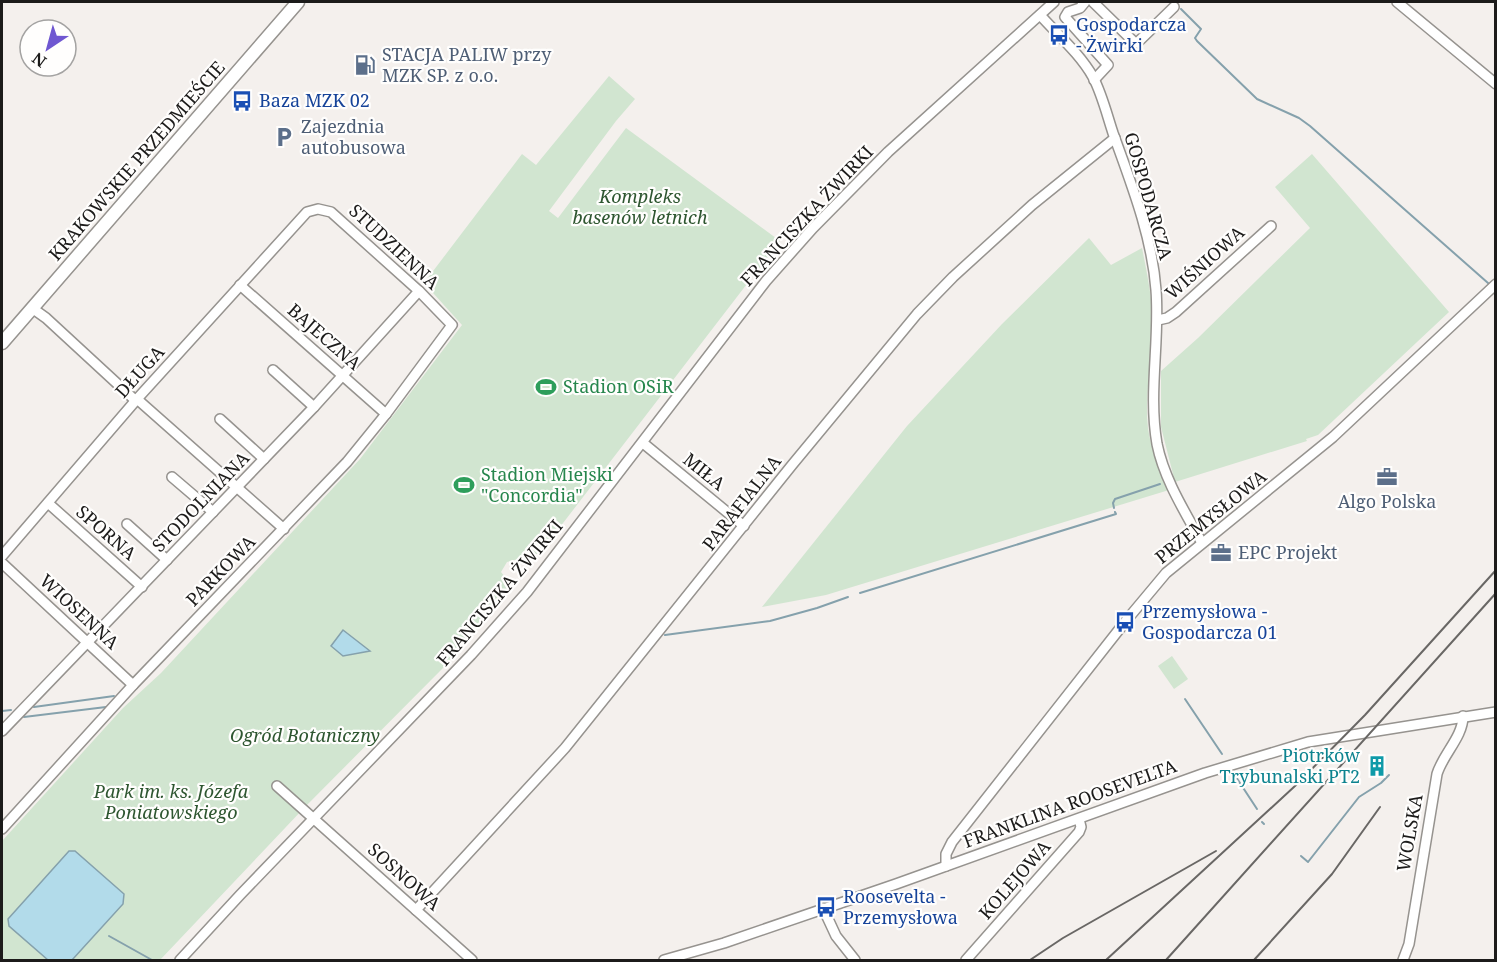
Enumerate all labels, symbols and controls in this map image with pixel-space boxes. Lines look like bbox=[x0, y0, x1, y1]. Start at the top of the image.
place label: Gospodarcza - Żwirki bbox=[1076, 12, 1187, 57]
north arrow bbox=[18, 18, 78, 78]
bus stop icon: Gospodarcza - Żwirki bbox=[1047, 23, 1071, 47]
place label: STACJA PALIW przy MZK SP. z o.o. bbox=[382, 42, 552, 87]
text: N bbox=[27, 47, 51, 73]
fuel station icon: STACJA PALIW przy MZK SP. z o.o. bbox=[353, 53, 377, 77]
street label: KRAKOWSKIE PRZEDMIEŚCIE bbox=[43, 55, 230, 265]
place label: Baza MZK 02 bbox=[259, 88, 370, 112]
bus stop icon: Baza MZK 02 bbox=[230, 89, 254, 113]
place label: Zajezdnia autobusowa bbox=[301, 114, 406, 159]
parking icon: Zajezdnia autobusowa bbox=[272, 125, 296, 149]
street label: GOSPODARCZA bbox=[1119, 129, 1179, 263]
street label: FRANCISZKA ŻWIRKI bbox=[735, 140, 878, 291]
park label: Kompleks basenów letnich bbox=[572, 184, 708, 229]
street label: STUDZIENNA bbox=[344, 198, 445, 295]
street label: WIŚNIOWA bbox=[1160, 220, 1249, 304]
street label: BAJECZNA bbox=[283, 298, 367, 375]
street label: DŁUGA bbox=[109, 340, 169, 403]
place label: Stadion OSiR bbox=[563, 374, 674, 398]
sports icon: Stadion OSiR bbox=[534, 375, 558, 399]
street label: STODOLNIANA bbox=[146, 446, 254, 557]
street label: MIŁA bbox=[679, 447, 731, 496]
street label: PARAFIALNA bbox=[696, 450, 786, 555]
place label: Stadion Miejski "Concordia" bbox=[481, 462, 613, 507]
street label: PRZEMYSŁOWA bbox=[1150, 464, 1271, 569]
office icon: Algo Polska bbox=[1375, 465, 1399, 489]
sports icon: Stadion Miejski "Concordia" bbox=[452, 473, 476, 497]
place label: Algo Polska bbox=[1338, 489, 1436, 513]
street label: SPORNA bbox=[72, 499, 142, 565]
street label: FRANCISZKA ŻWIRKI bbox=[431, 514, 568, 671]
street label: PARKOWA bbox=[180, 529, 260, 611]
place label: EPC Projekt bbox=[1238, 540, 1337, 564]
office icon: EPC Projekt bbox=[1209, 541, 1233, 565]
street label: WIOSENNA bbox=[35, 568, 125, 654]
place label: Przemysłowa - Gospodarcza 01 bbox=[1142, 599, 1277, 644]
bus stop icon: Przemysłowa - Gospodarcza 01 bbox=[1113, 610, 1137, 634]
park label: Ogród Botaniczny bbox=[230, 723, 380, 747]
place label: Piotrków Trybunalski PT2 bbox=[1219, 743, 1360, 788]
street label: FRANKLINA ROOSEVELTA bbox=[960, 753, 1180, 853]
building icon: Piotrków Trybunalski PT2 bbox=[1365, 754, 1389, 778]
park label: Park im. ks. Józefa Poniatowskiego bbox=[93, 779, 249, 824]
street label: WOLSKA bbox=[1390, 792, 1428, 873]
street label: KOLEJOWA bbox=[973, 834, 1056, 924]
street label: SOSNOWA bbox=[363, 837, 446, 915]
place label: Roosevelta - Przemysłowa bbox=[843, 884, 958, 929]
bus stop icon: Roosevelta - Przemysłowa bbox=[814, 895, 838, 919]

